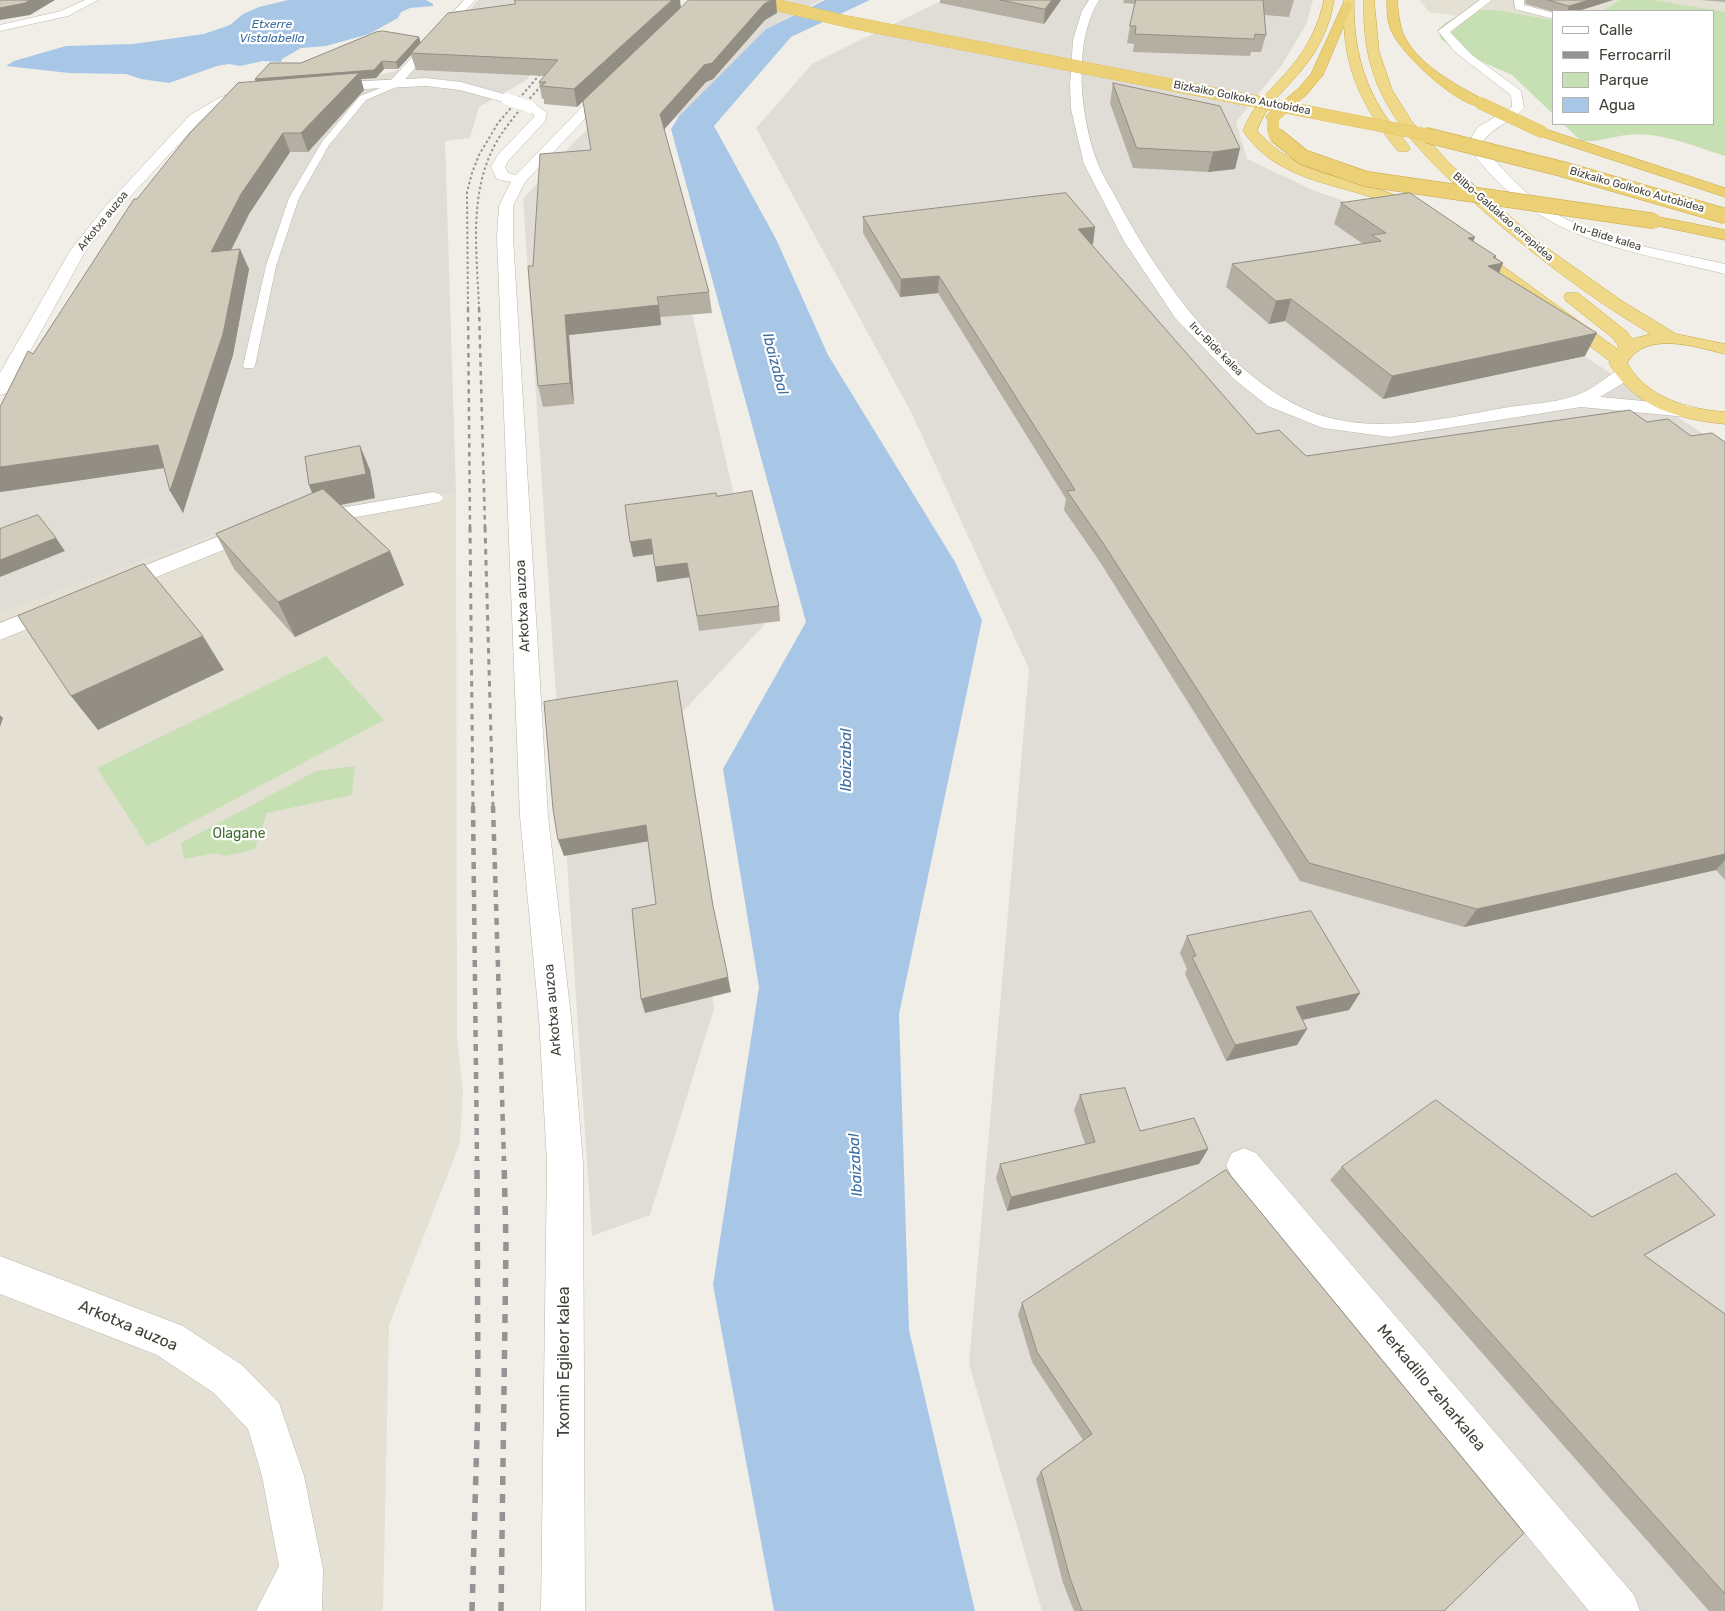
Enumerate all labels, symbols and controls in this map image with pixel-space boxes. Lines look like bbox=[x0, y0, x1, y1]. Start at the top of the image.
legend bbox=[1552, 10, 1715, 125]
water label: Etxerre Vistalabella bbox=[239, 18, 305, 46]
text: Calle bbox=[1599, 21, 1633, 39]
text: Ferrocarril bbox=[1599, 46, 1671, 64]
text: Parque bbox=[1599, 71, 1649, 89]
street label: Bizkaiko Golkoko Autobidea bbox=[1172, 78, 1312, 118]
text: Agua bbox=[1599, 96, 1635, 114]
street label: Bizkaiko Golkoko Autobidea bbox=[1568, 164, 1706, 216]
street label: Bilbo-Galdakao errepidea bbox=[1450, 170, 1556, 264]
street label: Arkotxa auzoa bbox=[75, 189, 131, 253]
street label: Iru-Bide kalea bbox=[1571, 220, 1643, 254]
street label: Iru-Bide kalea bbox=[1186, 319, 1246, 379]
water label: Ibaizabal bbox=[758, 331, 792, 397]
street label: Arkotxa auzoa bbox=[512, 559, 534, 653]
water label: Ibaizabal bbox=[838, 728, 856, 792]
park label: Olagane bbox=[212, 826, 266, 842]
street label: Arkotxa auzoa bbox=[541, 963, 565, 1057]
water label: Ibaizabal bbox=[845, 1133, 867, 1197]
street label: Txomin Egileor kalea bbox=[554, 1286, 574, 1438]
street label: Arkotxa auzoa bbox=[76, 1296, 180, 1356]
street label: Merkadillo zeharkalea bbox=[1372, 1321, 1490, 1455]

